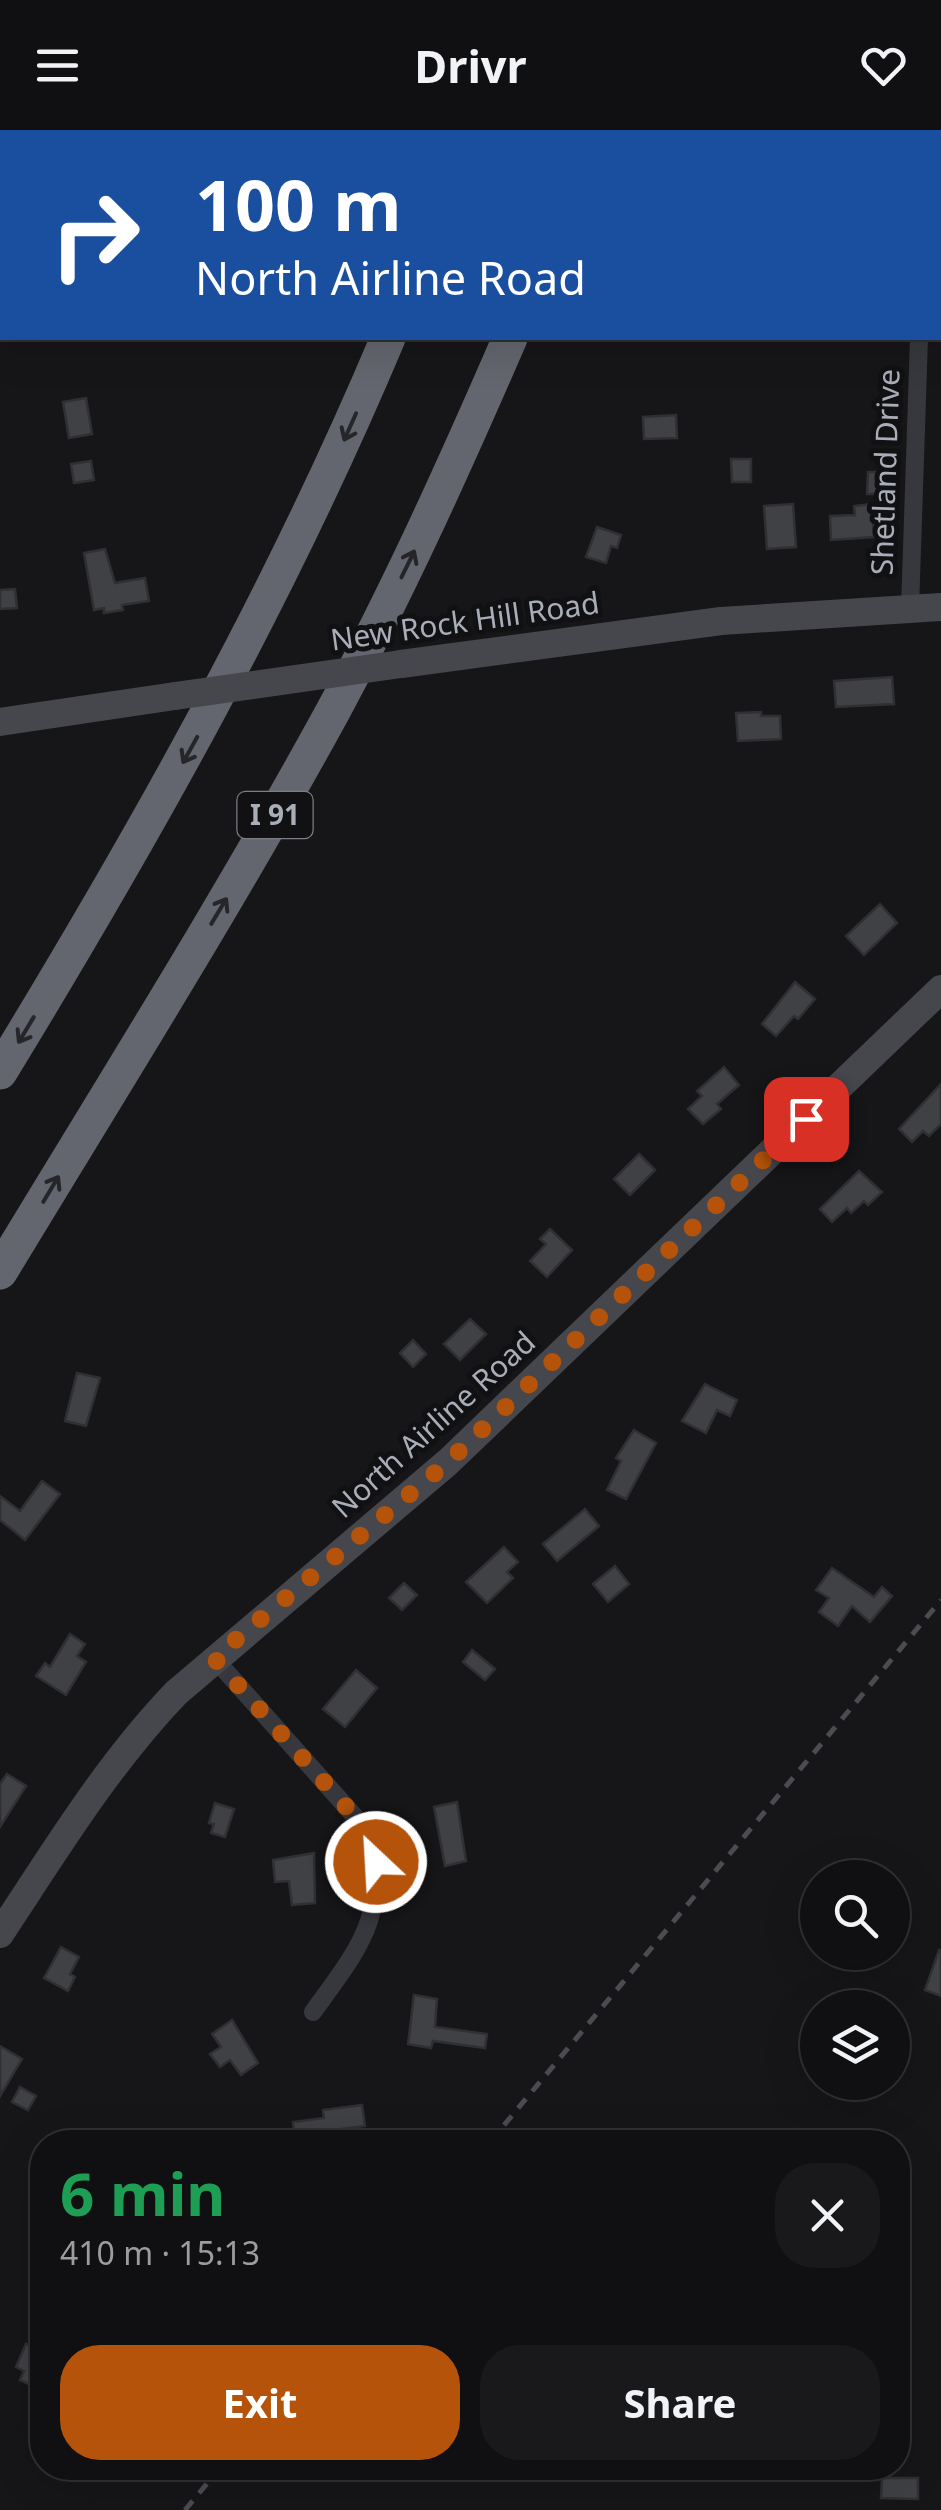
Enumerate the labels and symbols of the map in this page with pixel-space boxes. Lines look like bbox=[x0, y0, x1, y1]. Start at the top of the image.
street label: Shetland Drive bbox=[860, 368, 909, 576]
one-way arrow bbox=[339, 411, 358, 441]
one-way arrow bbox=[399, 550, 418, 579]
street label: New Rock Hill Road bbox=[328, 581, 602, 660]
one-way arrow bbox=[180, 734, 199, 764]
road number: I 91 bbox=[238, 792, 312, 838]
one-way arrow bbox=[209, 897, 229, 926]
one-way arrow bbox=[16, 1015, 36, 1044]
pin bbox=[764, 1077, 849, 1162]
one-way arrow bbox=[41, 1175, 61, 1204]
street label: North Airline Road bbox=[322, 1321, 544, 1526]
position arrow bbox=[324, 1810, 428, 1914]

